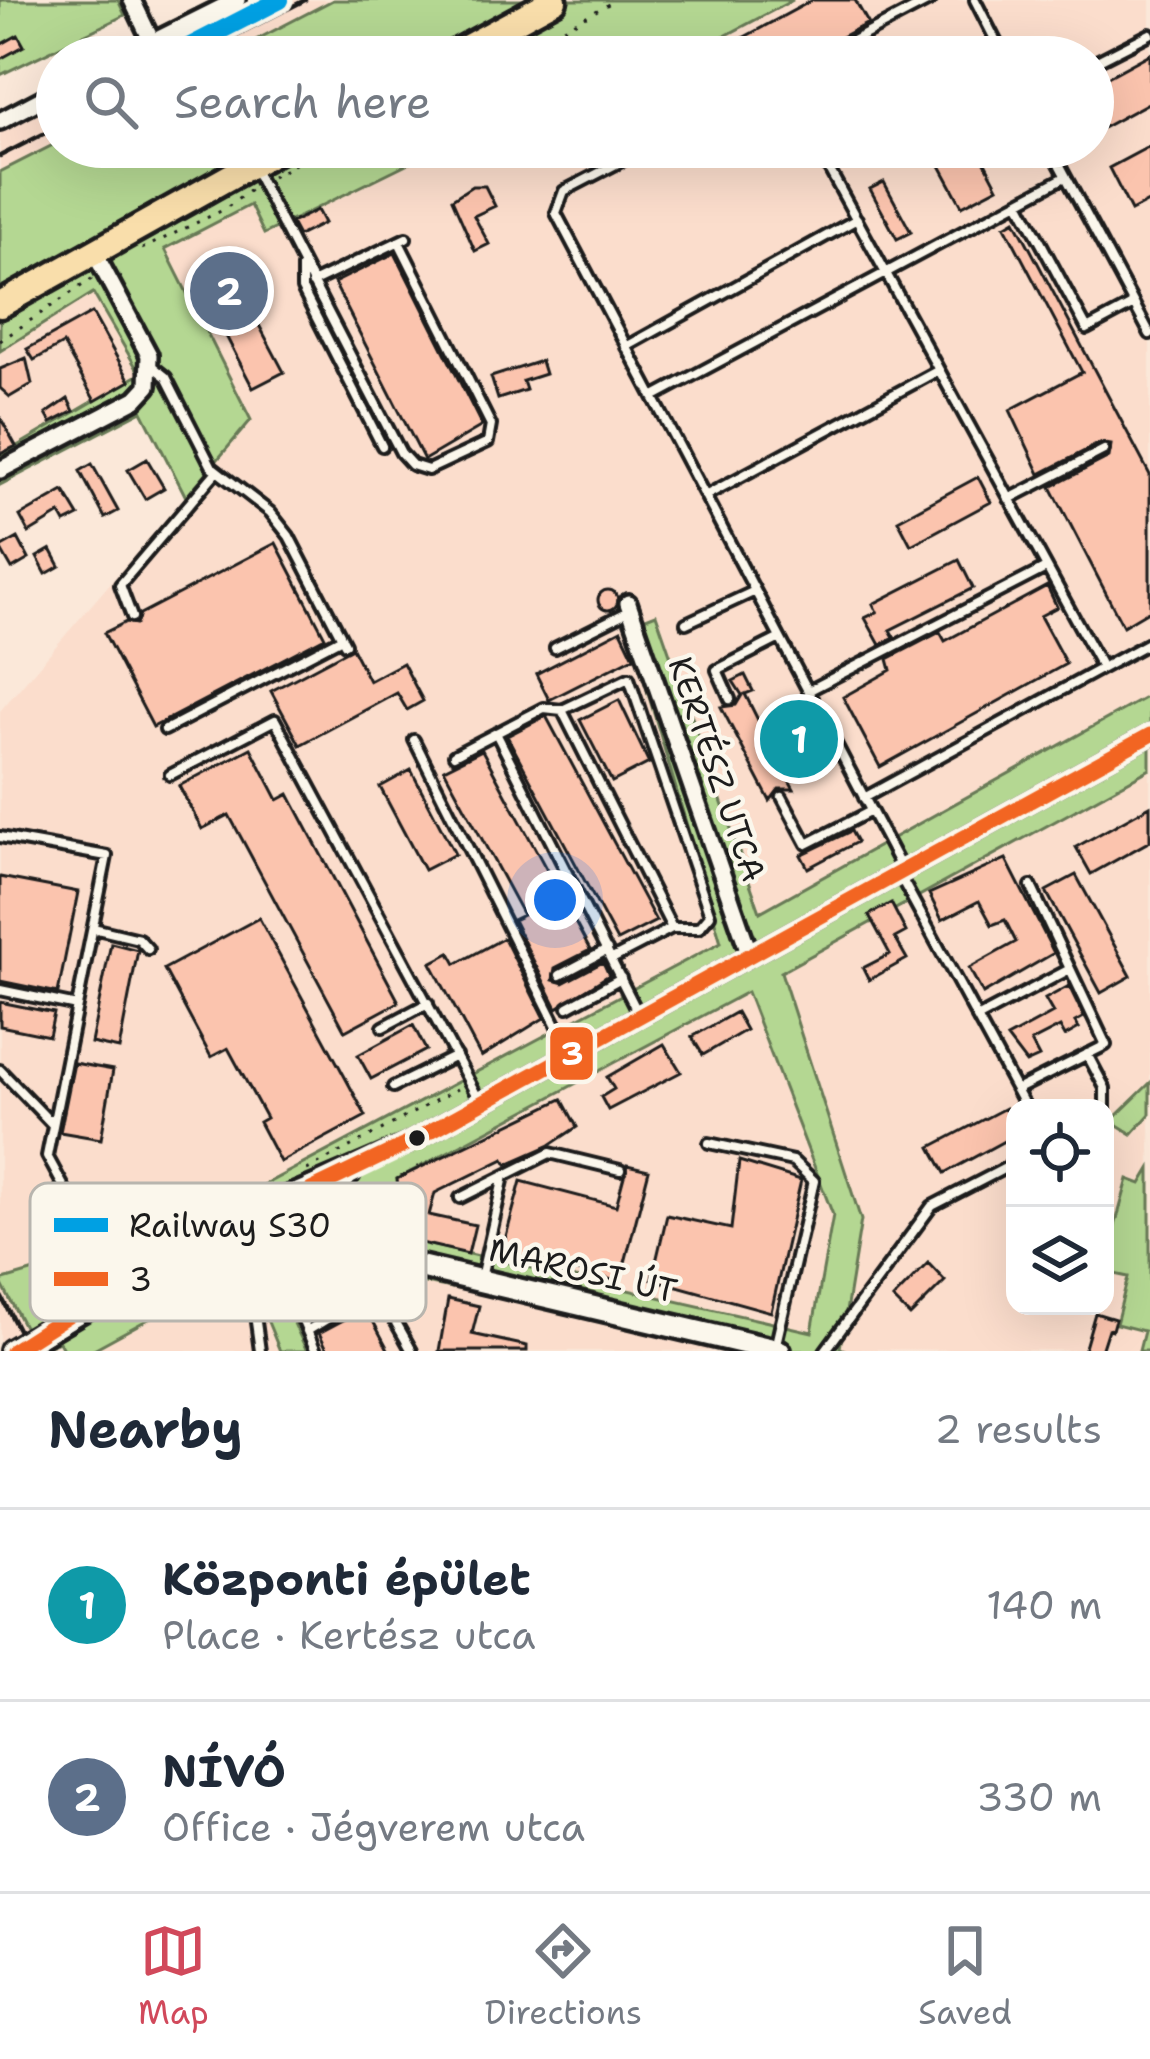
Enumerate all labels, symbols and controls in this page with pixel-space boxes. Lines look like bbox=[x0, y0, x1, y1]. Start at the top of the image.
search box bbox=[36, 36, 1114, 168]
icon: search bbox=[78, 69, 144, 135]
text: Search here bbox=[174, 72, 431, 132]
pin: 2 bbox=[190, 246, 268, 336]
street label: KERTÉSZ UTCA bbox=[657, 651, 777, 887]
pin: 1 bbox=[760, 694, 838, 784]
your location bbox=[525, 870, 585, 930]
line badge: 3 bbox=[548, 1025, 595, 1082]
text: 3 bbox=[560, 1031, 584, 1076]
map controls bbox=[1006, 1099, 1114, 1315]
button: locate bbox=[1006, 1099, 1114, 1207]
unlabelled marker bbox=[406, 1127, 428, 1149]
legend bbox=[30, 1183, 426, 1321]
text: Railway S30 bbox=[129, 1203, 331, 1248]
button: layers bbox=[1006, 1207, 1114, 1315]
street label: MAROSI ÚT bbox=[485, 1227, 681, 1313]
text: 3 bbox=[129, 1257, 152, 1302]
text: Nearby bbox=[48, 1395, 243, 1463]
text: 2 results bbox=[935, 1403, 1102, 1455]
text: Központi épület bbox=[162, 1549, 531, 1609]
text: 1 bbox=[78, 1579, 96, 1631]
text: 140 m bbox=[986, 1579, 1102, 1631]
text: Place · Kertész utca bbox=[162, 1609, 535, 1661]
text: NÍVÓ bbox=[162, 1741, 286, 1801]
text: 2 bbox=[73, 1771, 101, 1823]
text: 330 m bbox=[976, 1771, 1102, 1823]
text: Office · Jégverem utca bbox=[162, 1801, 585, 1853]
tab: Map bbox=[138, 1918, 209, 2035]
tab: Directions bbox=[485, 1918, 642, 2035]
tab: Saved bbox=[918, 1918, 1012, 2035]

